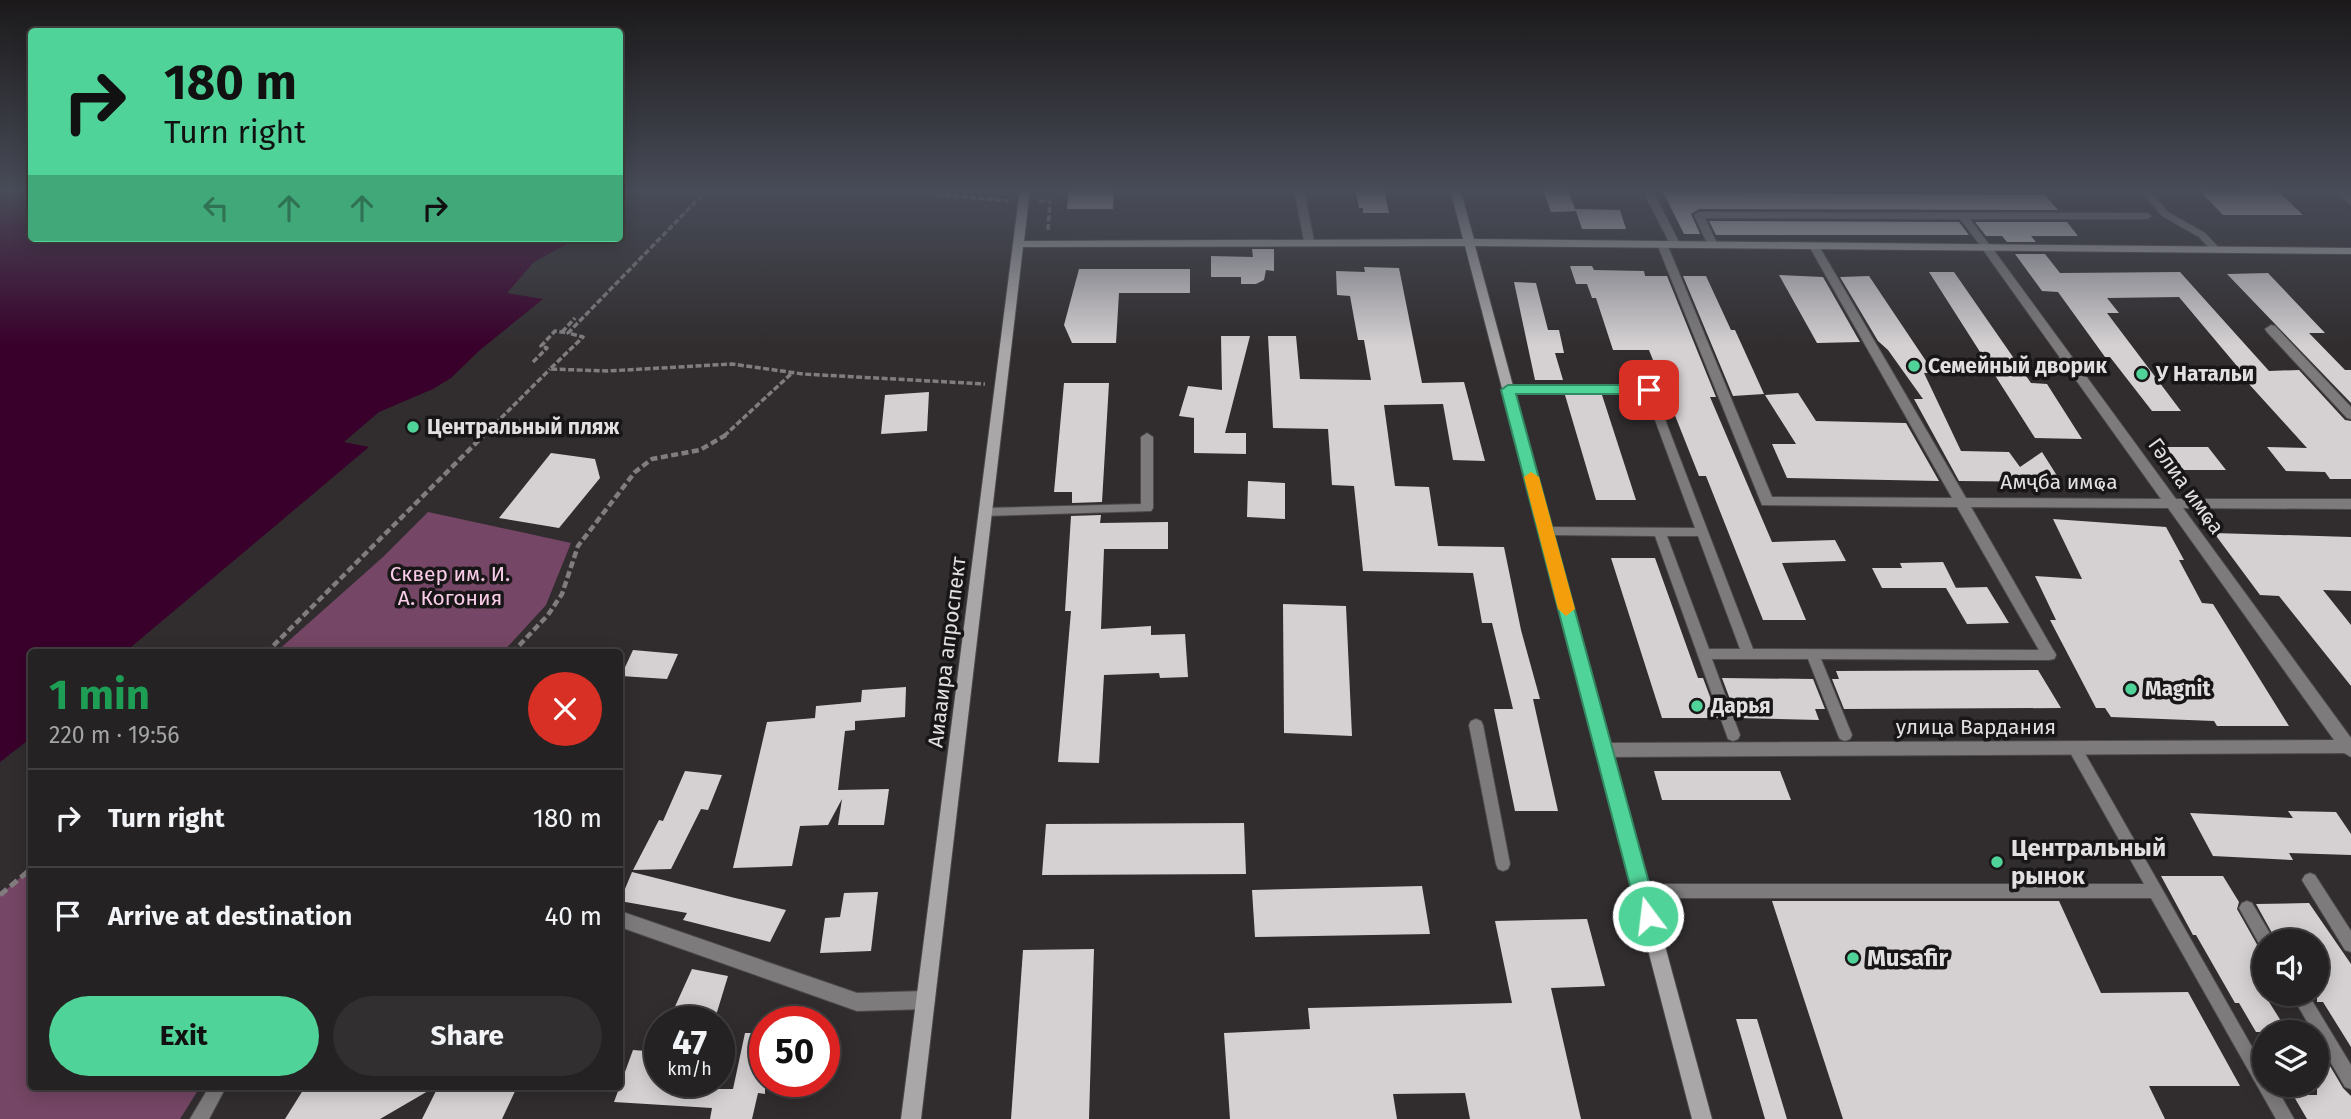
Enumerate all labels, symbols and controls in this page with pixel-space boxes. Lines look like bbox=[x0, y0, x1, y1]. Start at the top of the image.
text: 180 m bbox=[164, 53, 297, 112]
icon: right bbox=[49, 56, 140, 147]
text: Turn right bbox=[164, 113, 306, 151]
icon: left bbox=[197, 189, 235, 227]
icon: ahead bbox=[270, 189, 308, 227]
icon: ahead bbox=[343, 189, 381, 227]
icon: right bbox=[416, 189, 454, 227]
place label: Семейный дворик bbox=[1928, 353, 2107, 379]
marker: Семейный дворик bbox=[1906, 358, 1922, 374]
pin bbox=[1619, 360, 1679, 420]
place label: У Натальи bbox=[2155, 361, 2254, 387]
marker: У Натальи bbox=[2134, 366, 2150, 382]
icon: arrive bbox=[1630, 371, 1668, 409]
place label: Центральный пляж bbox=[427, 414, 620, 440]
marker: Центральный пляж bbox=[405, 419, 421, 435]
street label: Гәлиа имҩа bbox=[2142, 433, 2230, 539]
street label: Амҷба имҩа bbox=[2000, 469, 2118, 495]
street label: Аиааира апроспект bbox=[922, 555, 972, 749]
park label: Сквер им. И. А. Когония bbox=[390, 561, 510, 611]
text: 1 min bbox=[49, 670, 150, 720]
button: close bbox=[528, 672, 602, 746]
place label: Magnit bbox=[2145, 676, 2211, 702]
marker: Magnit bbox=[2123, 681, 2139, 697]
place label: Дарья bbox=[1710, 693, 1771, 719]
marker: Дарья bbox=[1689, 698, 1705, 714]
street label: улица Вардания bbox=[1896, 714, 2056, 740]
text: 220 m · 19:56 bbox=[49, 721, 180, 749]
icon: right bbox=[49, 799, 87, 837]
text: Turn right bbox=[108, 803, 225, 834]
text: 180 m bbox=[533, 803, 602, 834]
place label: Центральный рынок bbox=[2011, 834, 2166, 890]
marker: Центральный рынок bbox=[1989, 854, 2005, 870]
position arrow bbox=[1611, 879, 1685, 953]
icon: arrive bbox=[49, 897, 87, 935]
text: Arrive at destination bbox=[108, 901, 352, 932]
text: 40 m bbox=[544, 901, 602, 932]
map controls bbox=[2252, 929, 2329, 1097]
button: sound bbox=[2252, 929, 2329, 1006]
place label: Musafir bbox=[1867, 944, 1948, 972]
marker: Musafir bbox=[1845, 950, 1861, 966]
button: Exit bbox=[49, 996, 319, 1076]
button: Share bbox=[333, 996, 602, 1076]
speed limit sign: 50 bbox=[749, 1006, 840, 1097]
button: layers bbox=[2252, 1020, 2329, 1097]
text: 47 bbox=[672, 1021, 707, 1063]
text: km/h bbox=[667, 1058, 712, 1080]

